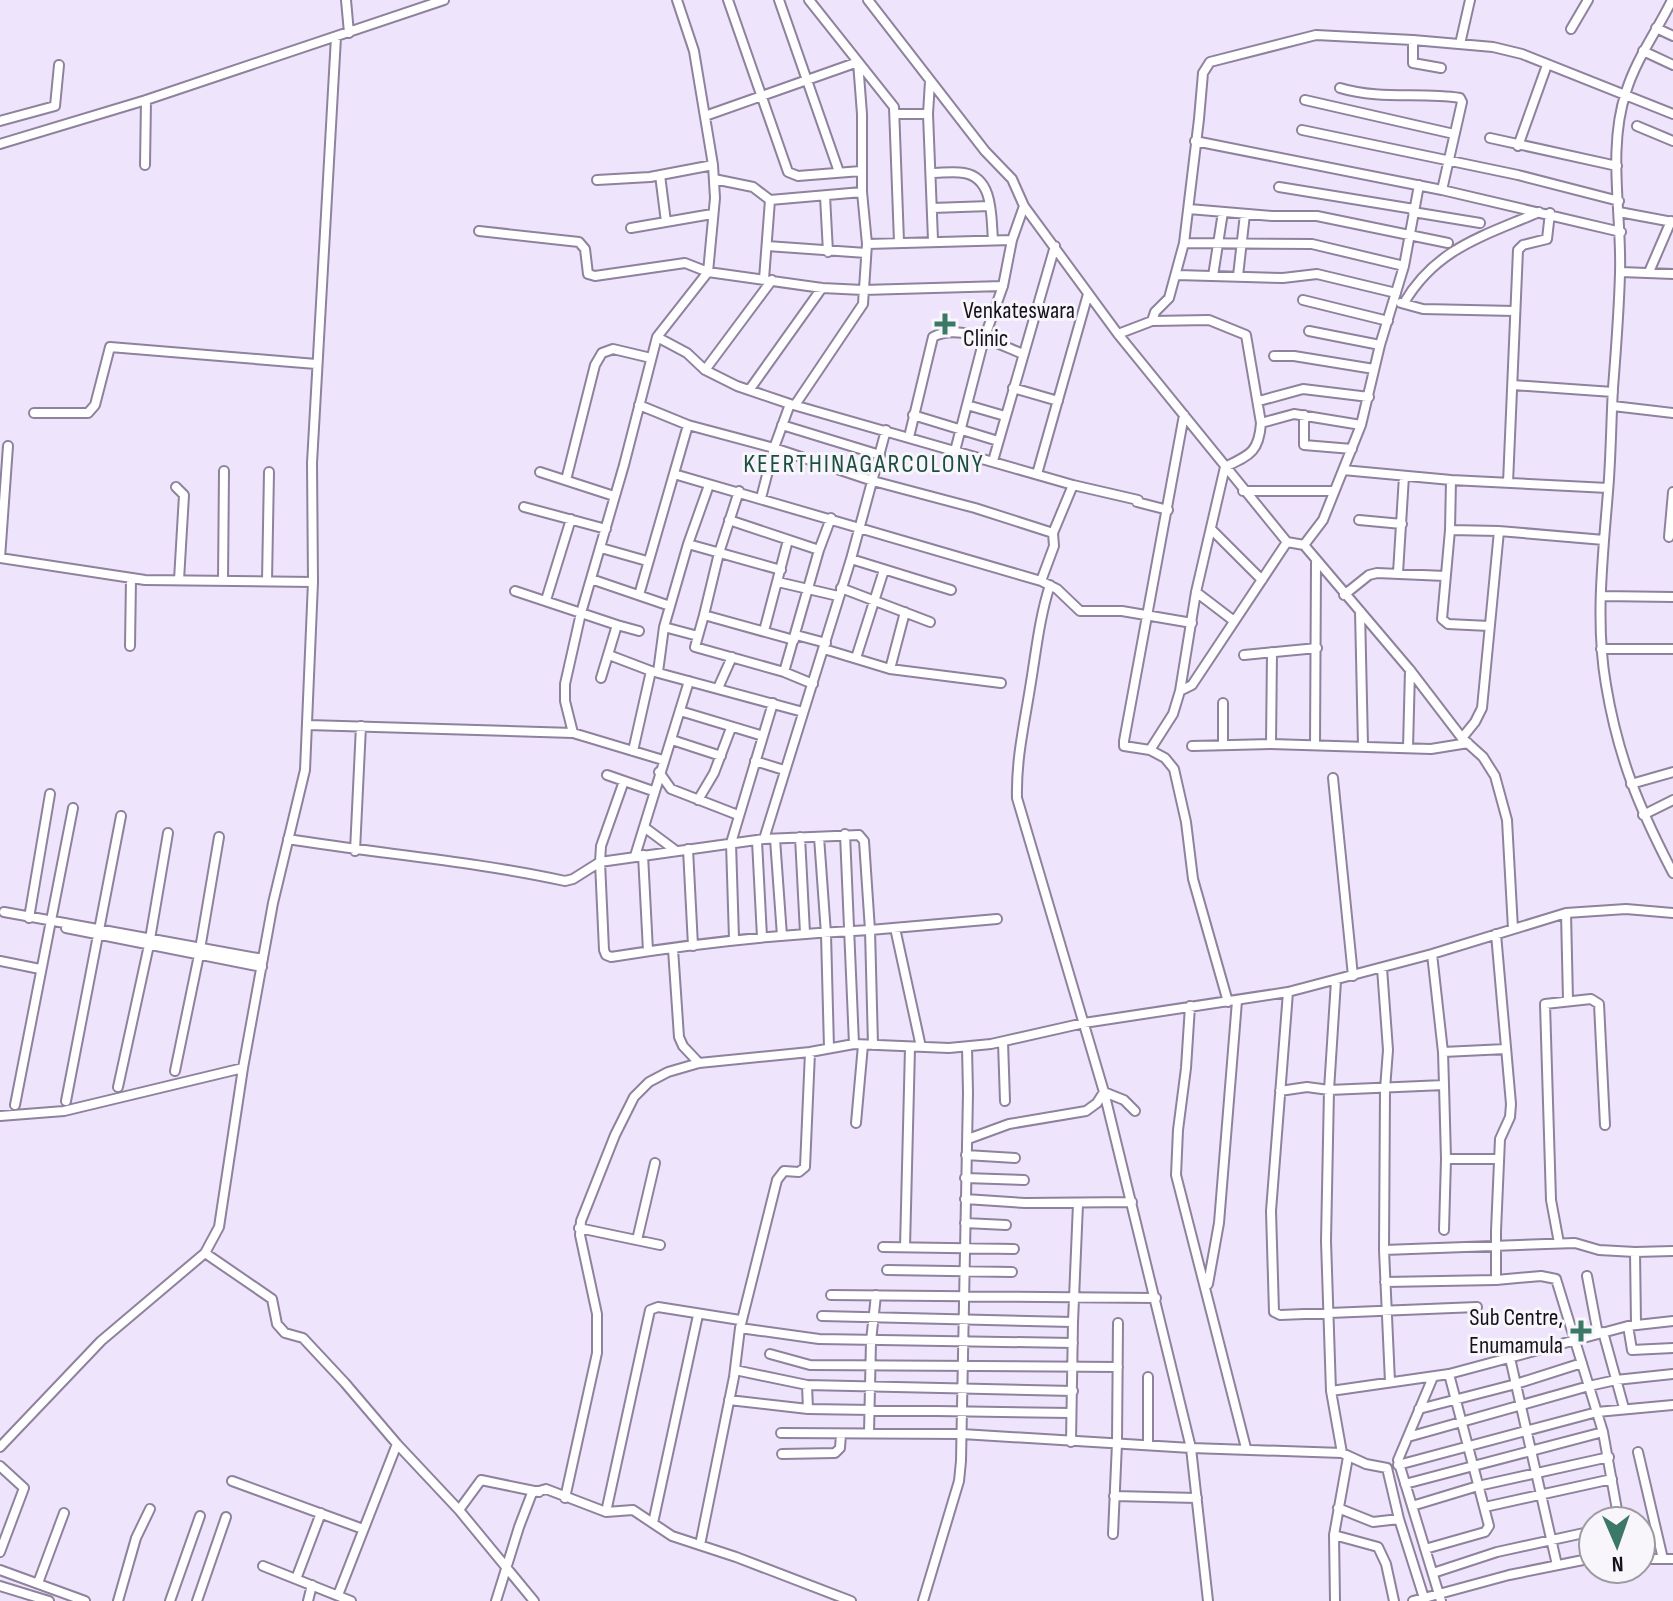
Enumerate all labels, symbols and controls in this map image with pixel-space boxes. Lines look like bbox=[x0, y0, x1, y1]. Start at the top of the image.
place label: Venkateswara Clinic bbox=[963, 296, 1075, 353]
marker: Venkateswara Clinic bbox=[934, 313, 956, 335]
district label: KEERTHINAGARCOLONY bbox=[743, 449, 985, 480]
place label: Sub Centre, Enumamula bbox=[1469, 1303, 1563, 1360]
marker: Sub Centre, Enumamula bbox=[1570, 1320, 1592, 1342]
north arrow bbox=[1577, 1505, 1657, 1585]
text: N bbox=[1611, 1550, 1624, 1577]

